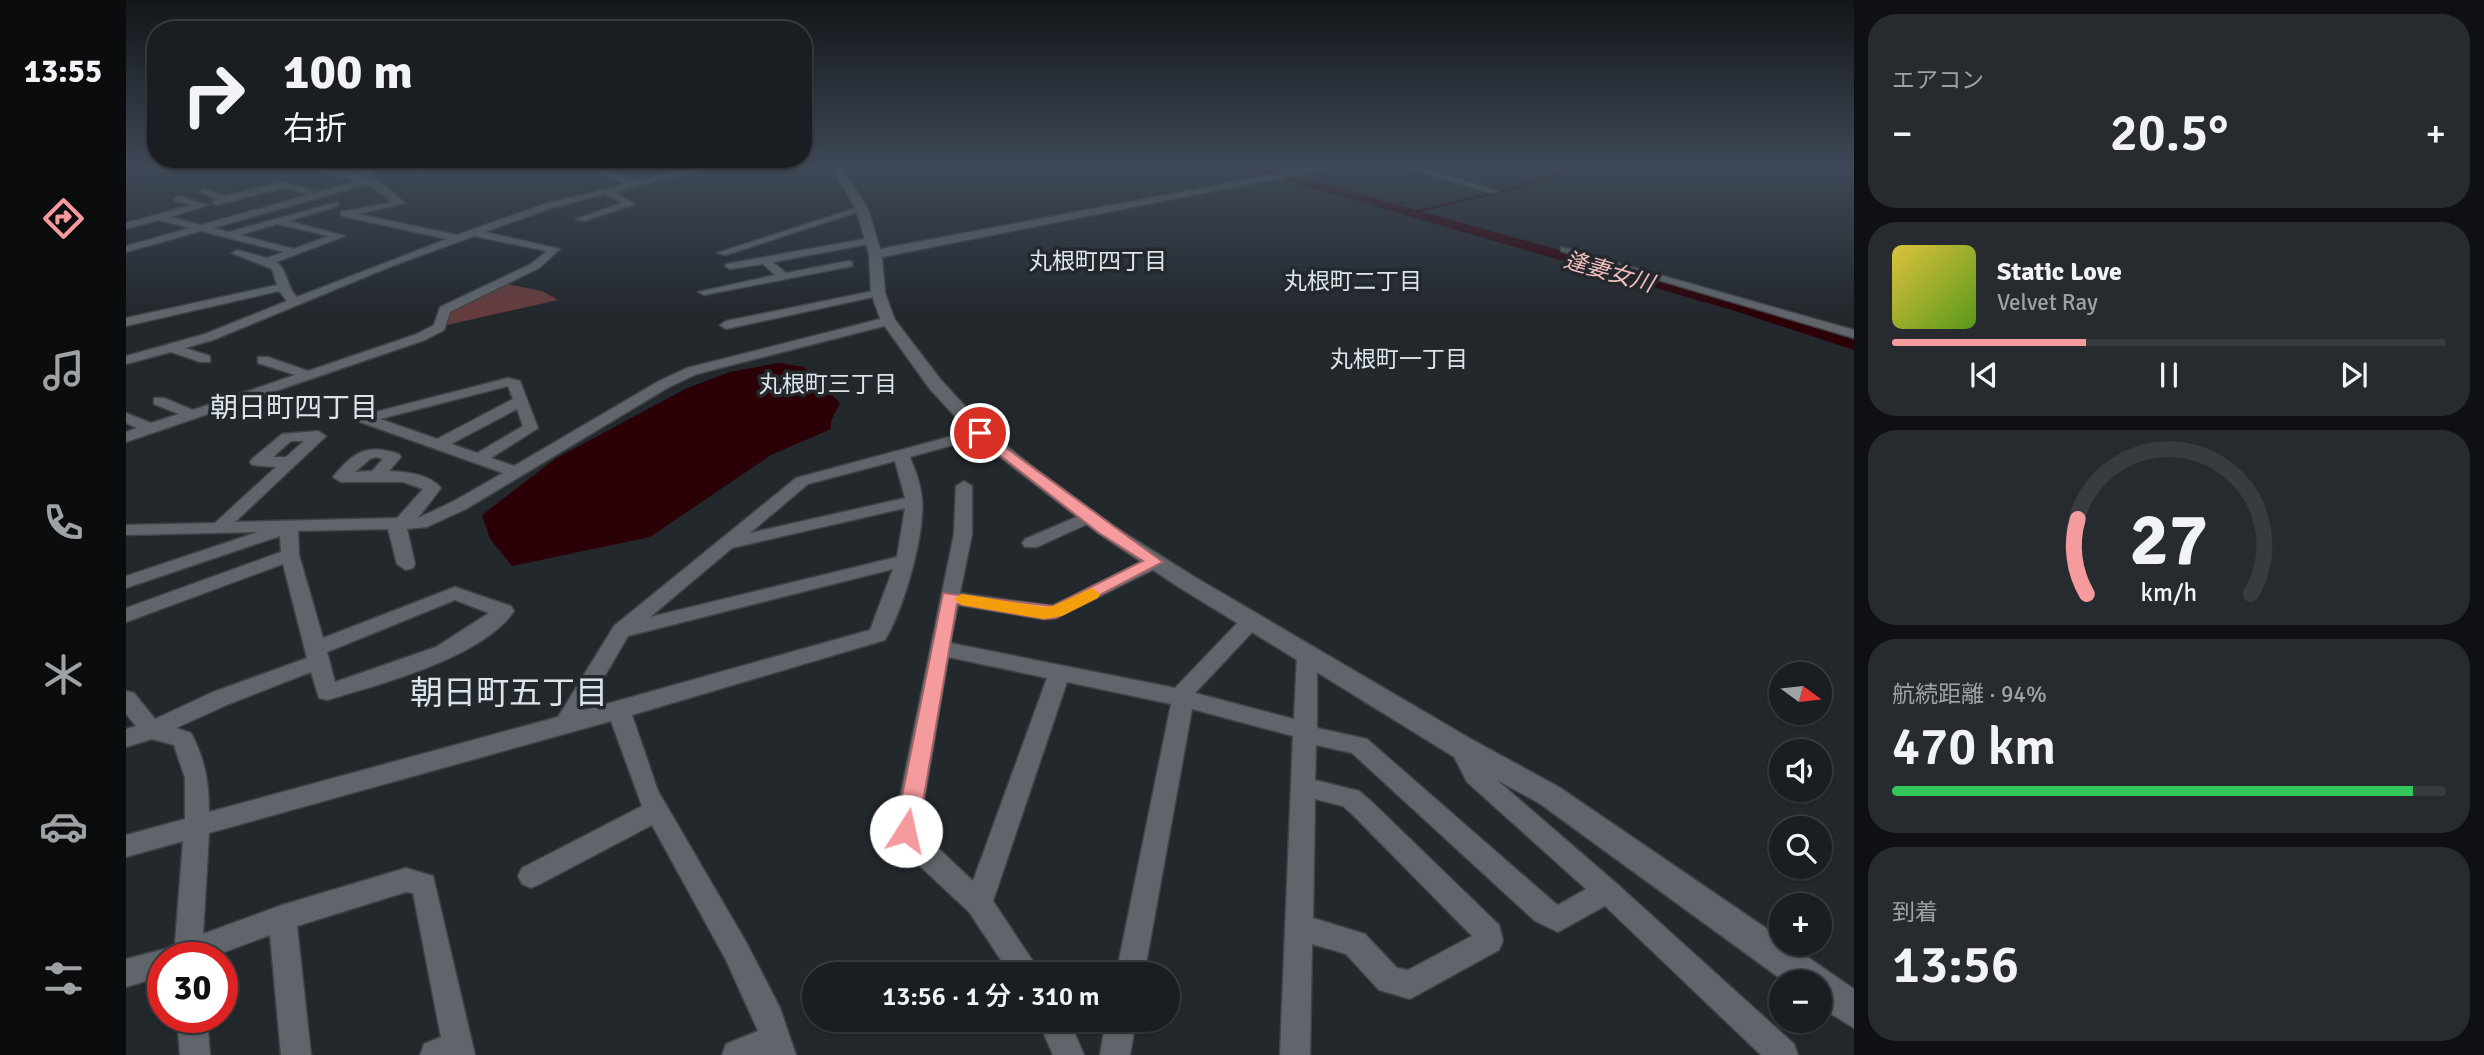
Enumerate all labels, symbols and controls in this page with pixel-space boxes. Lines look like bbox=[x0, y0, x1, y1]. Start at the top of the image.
text: 100 m bbox=[283, 42, 413, 102]
icon: right bbox=[168, 49, 259, 140]
text: 13:55 bbox=[24, 52, 102, 91]
text: エアコン bbox=[1892, 66, 1984, 95]
text: 20.5° bbox=[2110, 101, 2228, 165]
text: 右折 bbox=[283, 109, 347, 148]
text: − bbox=[1892, 110, 1913, 157]
text: + bbox=[2425, 110, 2446, 157]
icon: directions bbox=[39, 194, 88, 243]
water label: 逢妻女川 bbox=[1561, 245, 1660, 299]
district label: 丸根町四丁目 bbox=[1029, 247, 1167, 276]
text: Static Love bbox=[1997, 256, 2122, 288]
district label: 丸根町二丁目 bbox=[1284, 267, 1422, 296]
text: Velvet Ray bbox=[1997, 288, 2098, 317]
district label: 丸根町一丁目 bbox=[1330, 345, 1468, 374]
icon: music bbox=[39, 346, 88, 395]
icon: previous bbox=[1965, 356, 2003, 394]
icon: pause bbox=[2150, 356, 2188, 394]
icon: next bbox=[2335, 356, 2373, 394]
district label: 丸根町三丁目 bbox=[759, 370, 897, 399]
district label: 朝日町四丁目 bbox=[210, 391, 378, 425]
pin bbox=[950, 403, 1010, 463]
icon: arrive bbox=[961, 414, 999, 452]
text: 27 bbox=[2130, 496, 2208, 585]
icon: phone bbox=[39, 498, 88, 547]
text: km/h bbox=[2141, 576, 2197, 607]
icon: climate bbox=[39, 650, 88, 699]
north arrow bbox=[1769, 662, 1832, 724]
map controls bbox=[1769, 662, 1832, 1033]
district label: 朝日町五丁目 bbox=[410, 673, 608, 714]
text: 航続距離 · 94% bbox=[1892, 680, 2047, 709]
text: 470 km bbox=[1892, 715, 2056, 779]
button: sound bbox=[1769, 739, 1832, 802]
position arrow bbox=[869, 794, 943, 868]
icon: car bbox=[39, 802, 88, 851]
button: search bbox=[1769, 816, 1832, 879]
button: + bbox=[1769, 893, 1832, 956]
text: 到着 bbox=[1892, 898, 1938, 927]
text: 13:56 bbox=[1892, 933, 2019, 997]
speed limit sign: 30 bbox=[147, 942, 238, 1033]
icon: filters bbox=[39, 954, 88, 1003]
button: − bbox=[1769, 970, 1832, 1033]
text: 13:56 · 1 分 · 310 m bbox=[882, 981, 1100, 1013]

